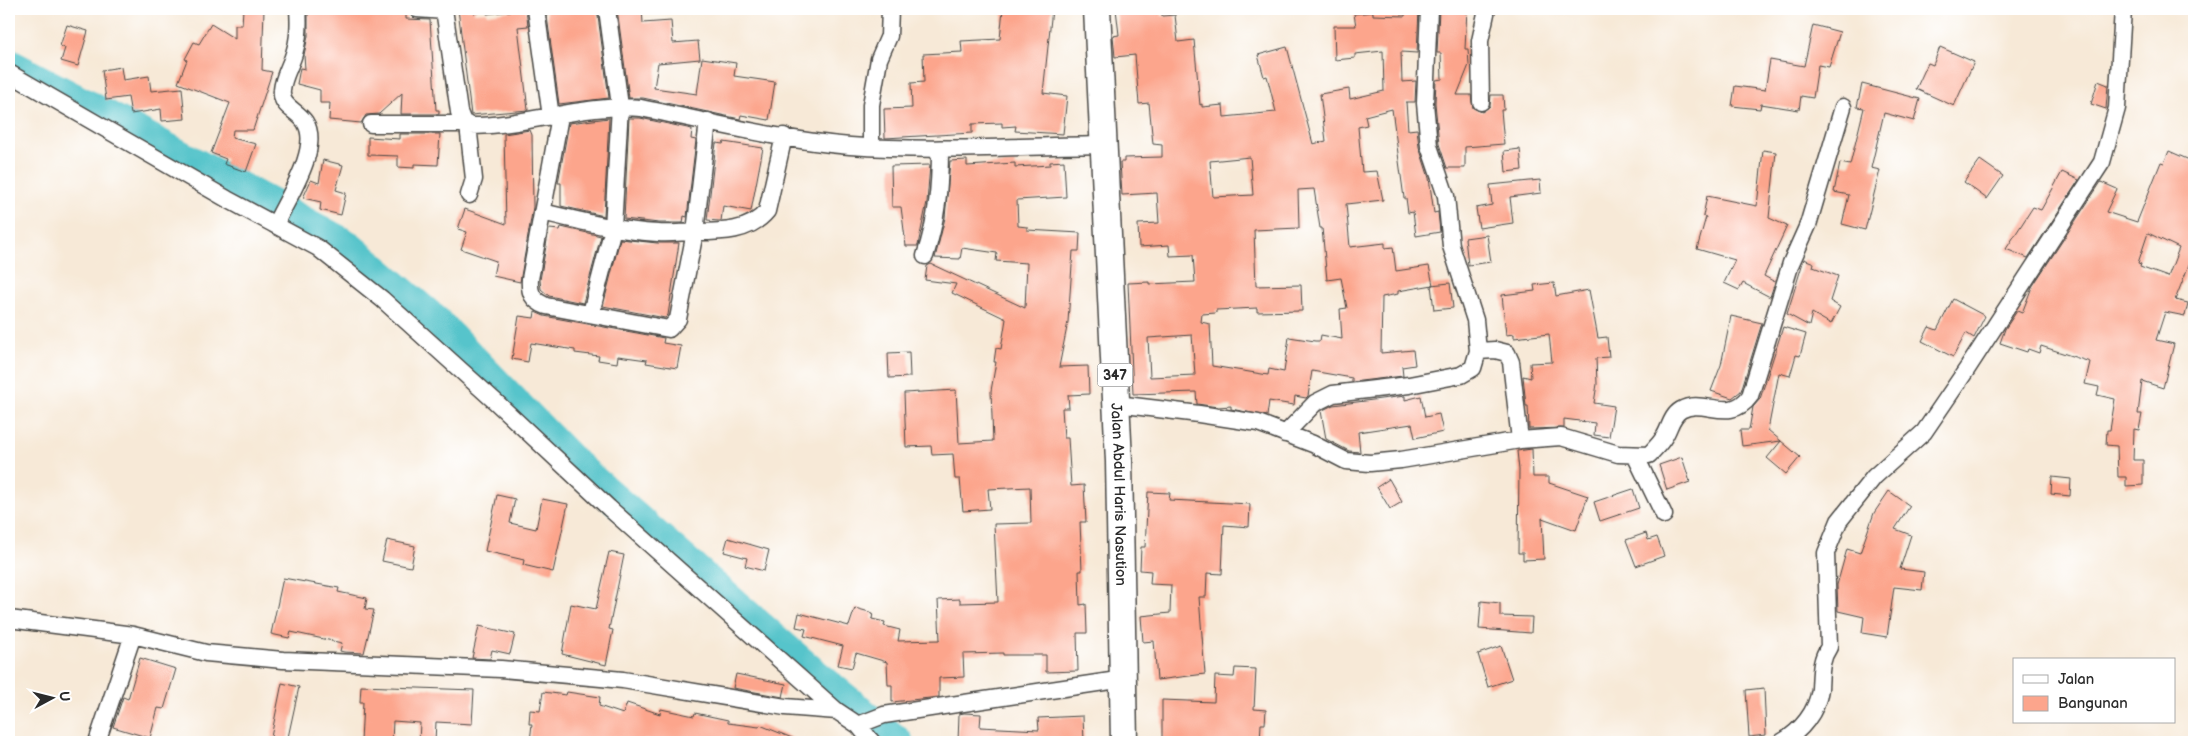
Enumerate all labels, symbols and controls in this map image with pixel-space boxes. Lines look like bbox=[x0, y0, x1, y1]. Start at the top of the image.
road number: 347 bbox=[1098, 364, 1132, 386]
street label: Jalan Abdul Haris Nasution bbox=[1107, 403, 1131, 586]
legend bbox=[2013, 658, 2176, 724]
text: Jalan bbox=[2058, 670, 2094, 689]
north arrow bbox=[28, 674, 78, 724]
text: U bbox=[55, 690, 73, 702]
text: Bangunan bbox=[2058, 694, 2128, 713]

